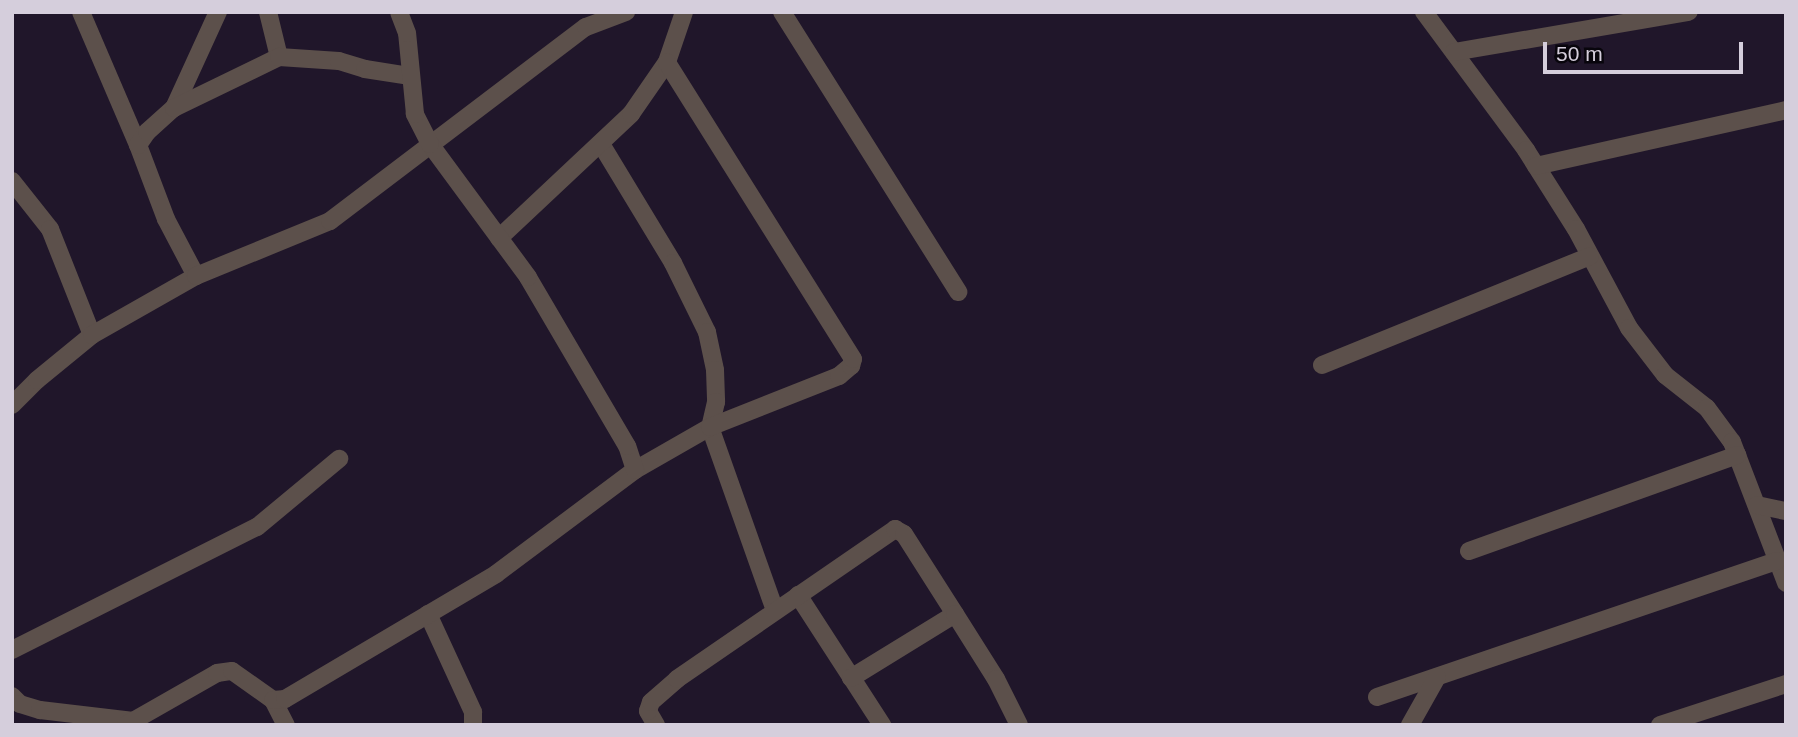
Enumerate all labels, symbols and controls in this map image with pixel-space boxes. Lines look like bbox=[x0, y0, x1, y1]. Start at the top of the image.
scale bar bbox=[1546, 28, 1745, 72]
text: 50 m bbox=[1556, 42, 1603, 65]

